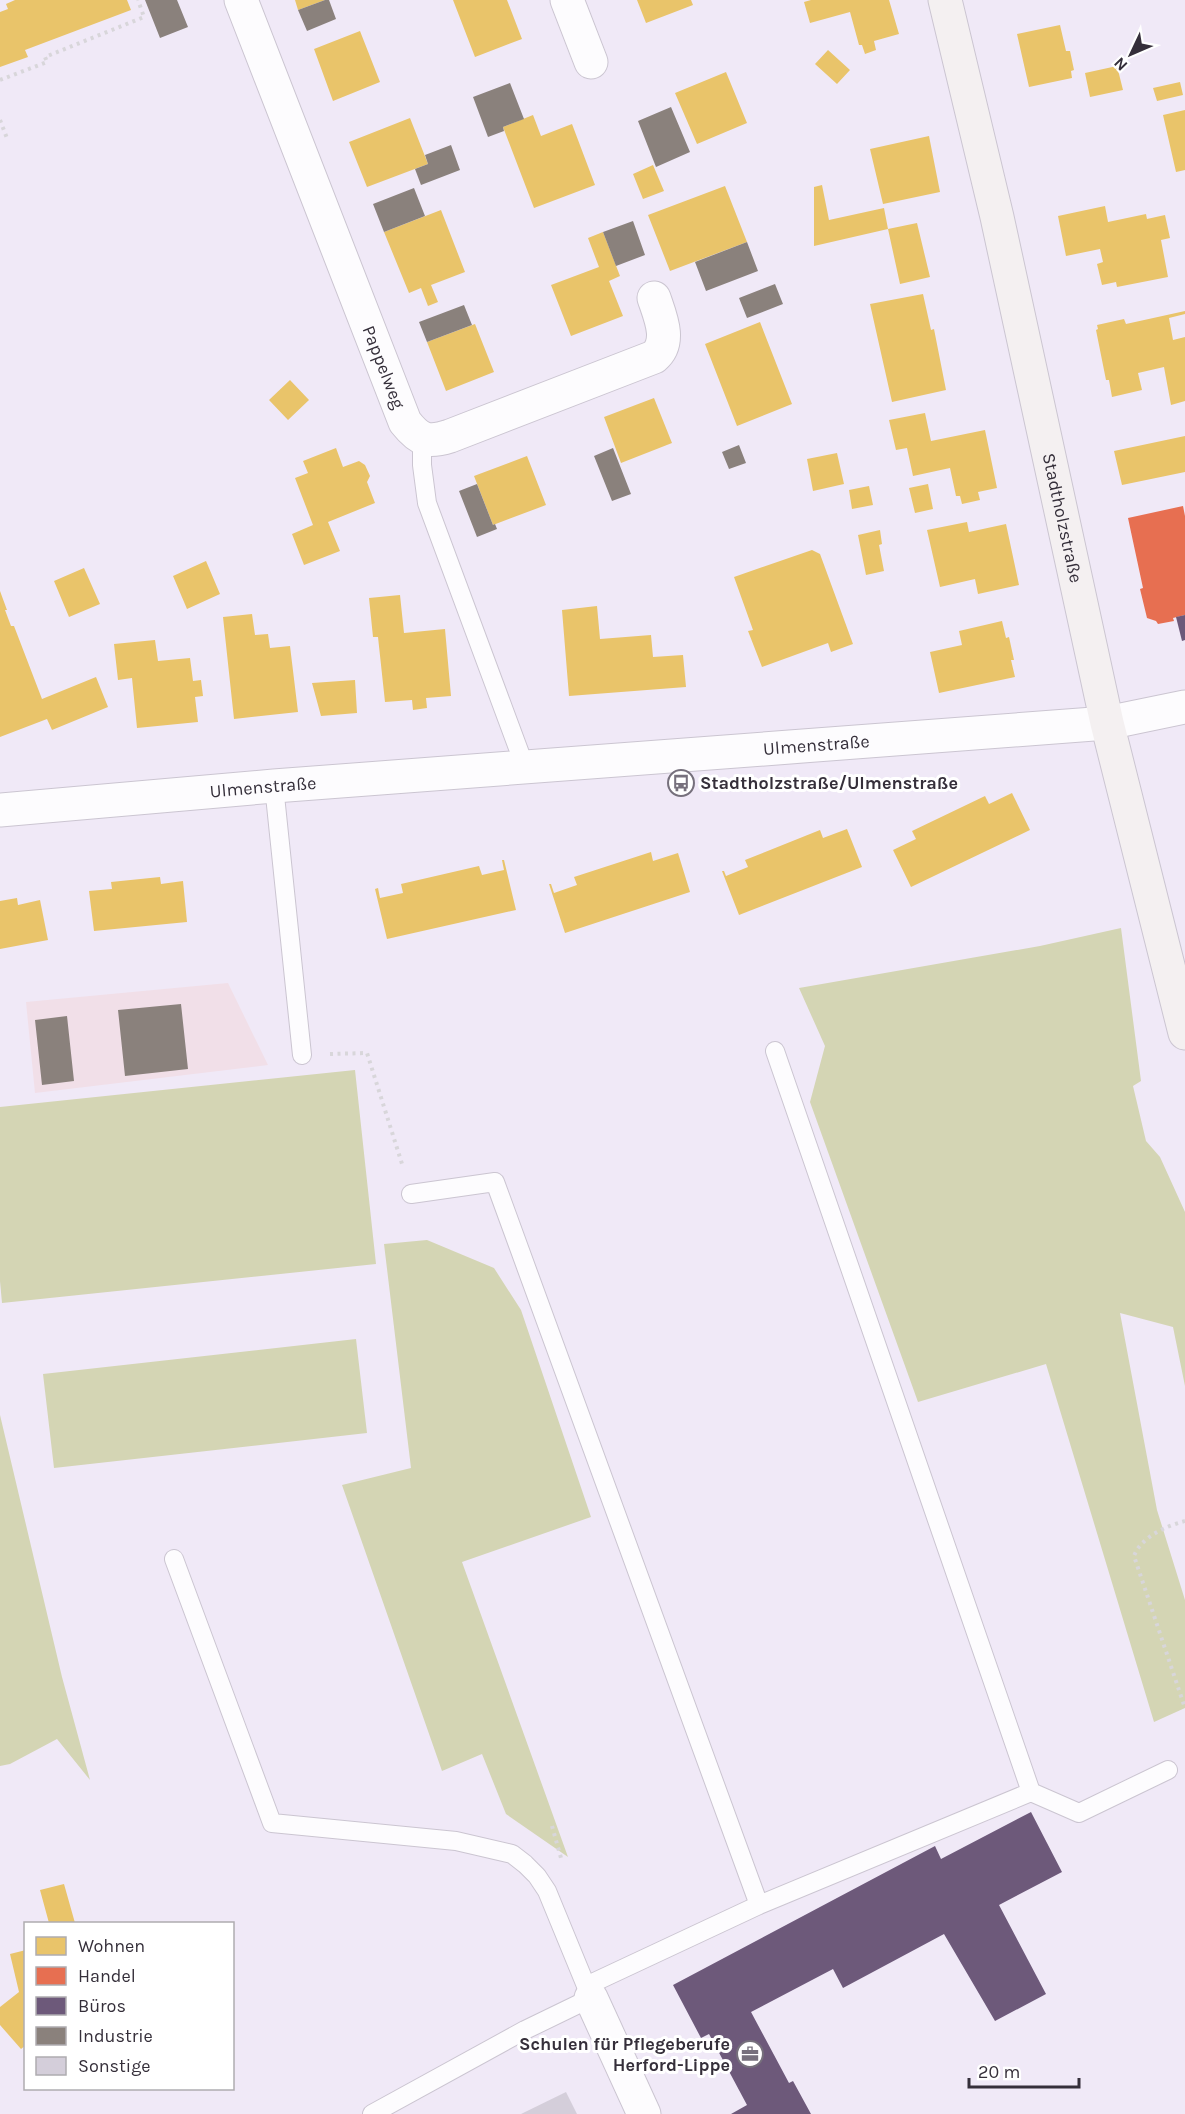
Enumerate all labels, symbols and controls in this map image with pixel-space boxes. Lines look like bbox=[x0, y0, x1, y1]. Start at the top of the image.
north arrow bbox=[1101, 24, 1161, 84]
text: N bbox=[1110, 53, 1131, 75]
street label: Pappelweg bbox=[358, 322, 410, 412]
street label: Stadtholzstraße bbox=[1038, 451, 1087, 585]
street label: Ulmenstraße bbox=[762, 730, 870, 760]
bus stop icon: Stadtholzstraße/Ulmenstraße bbox=[666, 768, 696, 798]
street label: Ulmenstraße bbox=[209, 772, 317, 803]
place label: Stadtholzstraße/Ulmenstraße bbox=[700, 772, 958, 794]
legend bbox=[24, 1922, 234, 2090]
text: Wohnen bbox=[78, 1935, 145, 1957]
text: Handel bbox=[78, 1965, 136, 1987]
text: Büros bbox=[78, 1995, 126, 2017]
text: Industrie bbox=[78, 2025, 153, 2047]
place label: Schulen für Pflegeberufe Herford-Lippe bbox=[519, 2033, 730, 2076]
office icon: Schulen für Pflegeberufe Herford-Lippe bbox=[735, 2039, 765, 2069]
scale bar bbox=[969, 2051, 1078, 2089]
text: Sonstige bbox=[78, 2055, 151, 2077]
text: 20 m bbox=[978, 2061, 1020, 2083]

